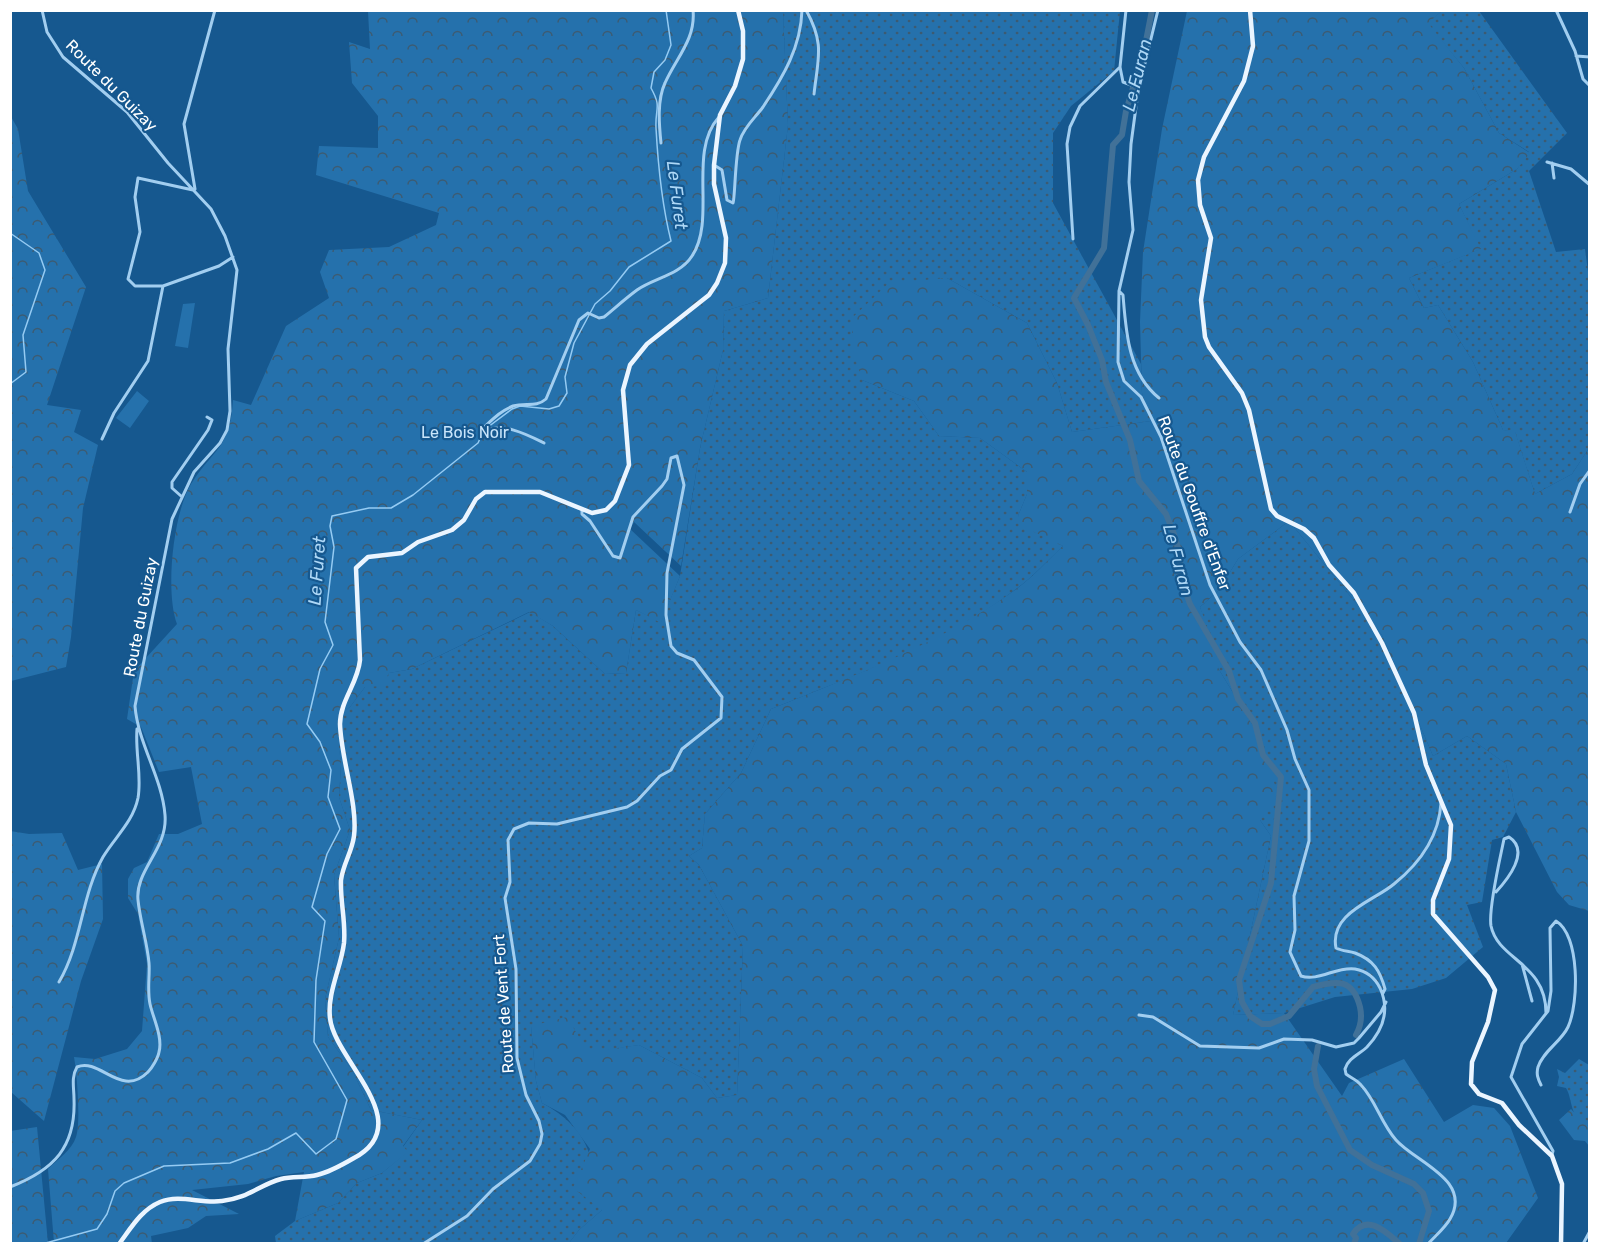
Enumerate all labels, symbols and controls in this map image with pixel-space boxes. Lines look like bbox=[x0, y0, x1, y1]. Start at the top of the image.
street label: Route du Guizay bbox=[62, 36, 161, 135]
water label: Le Furan bbox=[1117, 37, 1157, 113]
water label: Le Furet bbox=[662, 159, 692, 232]
street label: Route du Gouffre d'Enfer bbox=[1154, 413, 1235, 593]
park label: Le Bois Noir bbox=[421, 423, 509, 442]
water label: Le Furan bbox=[1158, 522, 1198, 598]
water label: Le Furet bbox=[304, 535, 330, 606]
street label: Route du Guizay bbox=[120, 556, 161, 679]
street label: Route de Vent Fort bbox=[489, 934, 518, 1074]

